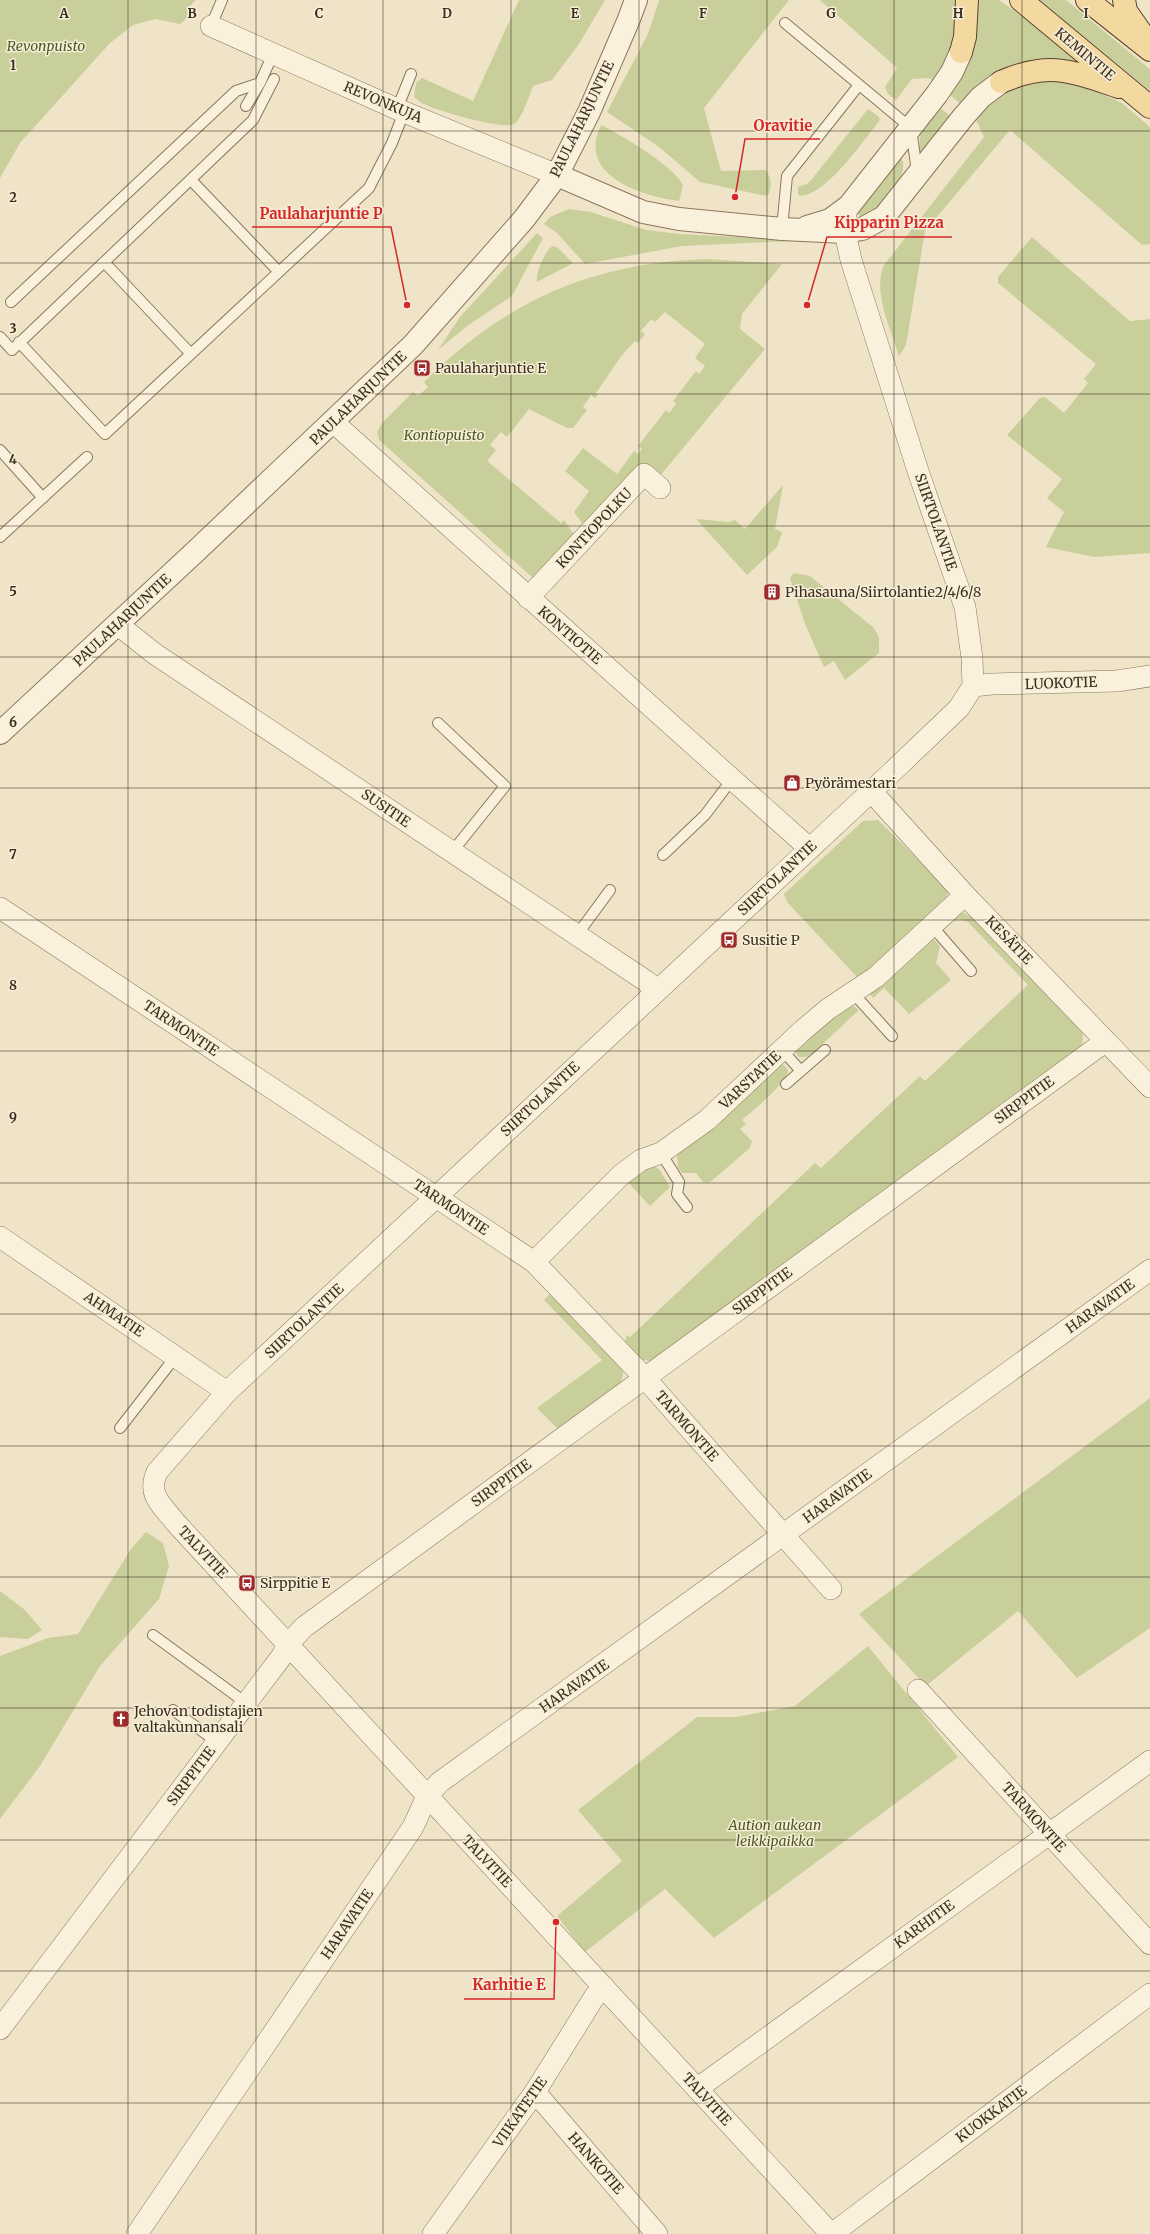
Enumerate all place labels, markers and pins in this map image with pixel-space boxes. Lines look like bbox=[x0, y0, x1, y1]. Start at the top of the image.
callout: Oravitie bbox=[745, 112, 820, 139]
callout: Paulaharjuntie P bbox=[252, 200, 391, 227]
callout: Kipparin Pizza bbox=[827, 210, 952, 237]
bus stop icon: Paulaharjuntie E bbox=[412, 358, 432, 378]
place label: Paulaharjuntie E bbox=[435, 359, 546, 377]
building icon: Pihasauna/Siirtolantie2/4/6/8 bbox=[762, 582, 782, 602]
place label: Pihasauna/Siirtolantie2/4/6/8 bbox=[785, 583, 981, 601]
shop icon: Pyörämestari bbox=[782, 773, 802, 793]
place label: Pyörämestari bbox=[805, 774, 897, 792]
bus stop icon: Susitie P bbox=[719, 930, 739, 950]
place label: Susitie P bbox=[742, 931, 800, 949]
bus stop icon: Sirppitie E bbox=[237, 1573, 257, 1593]
place label: Sirppitie E bbox=[260, 1574, 330, 1592]
place label: Jehovan todistajien valtakunnansali bbox=[133, 1702, 263, 1736]
church icon: Jehovan todistajien valtakunnansali bbox=[111, 1709, 131, 1729]
callout: Karhitie E bbox=[464, 1972, 554, 1999]

